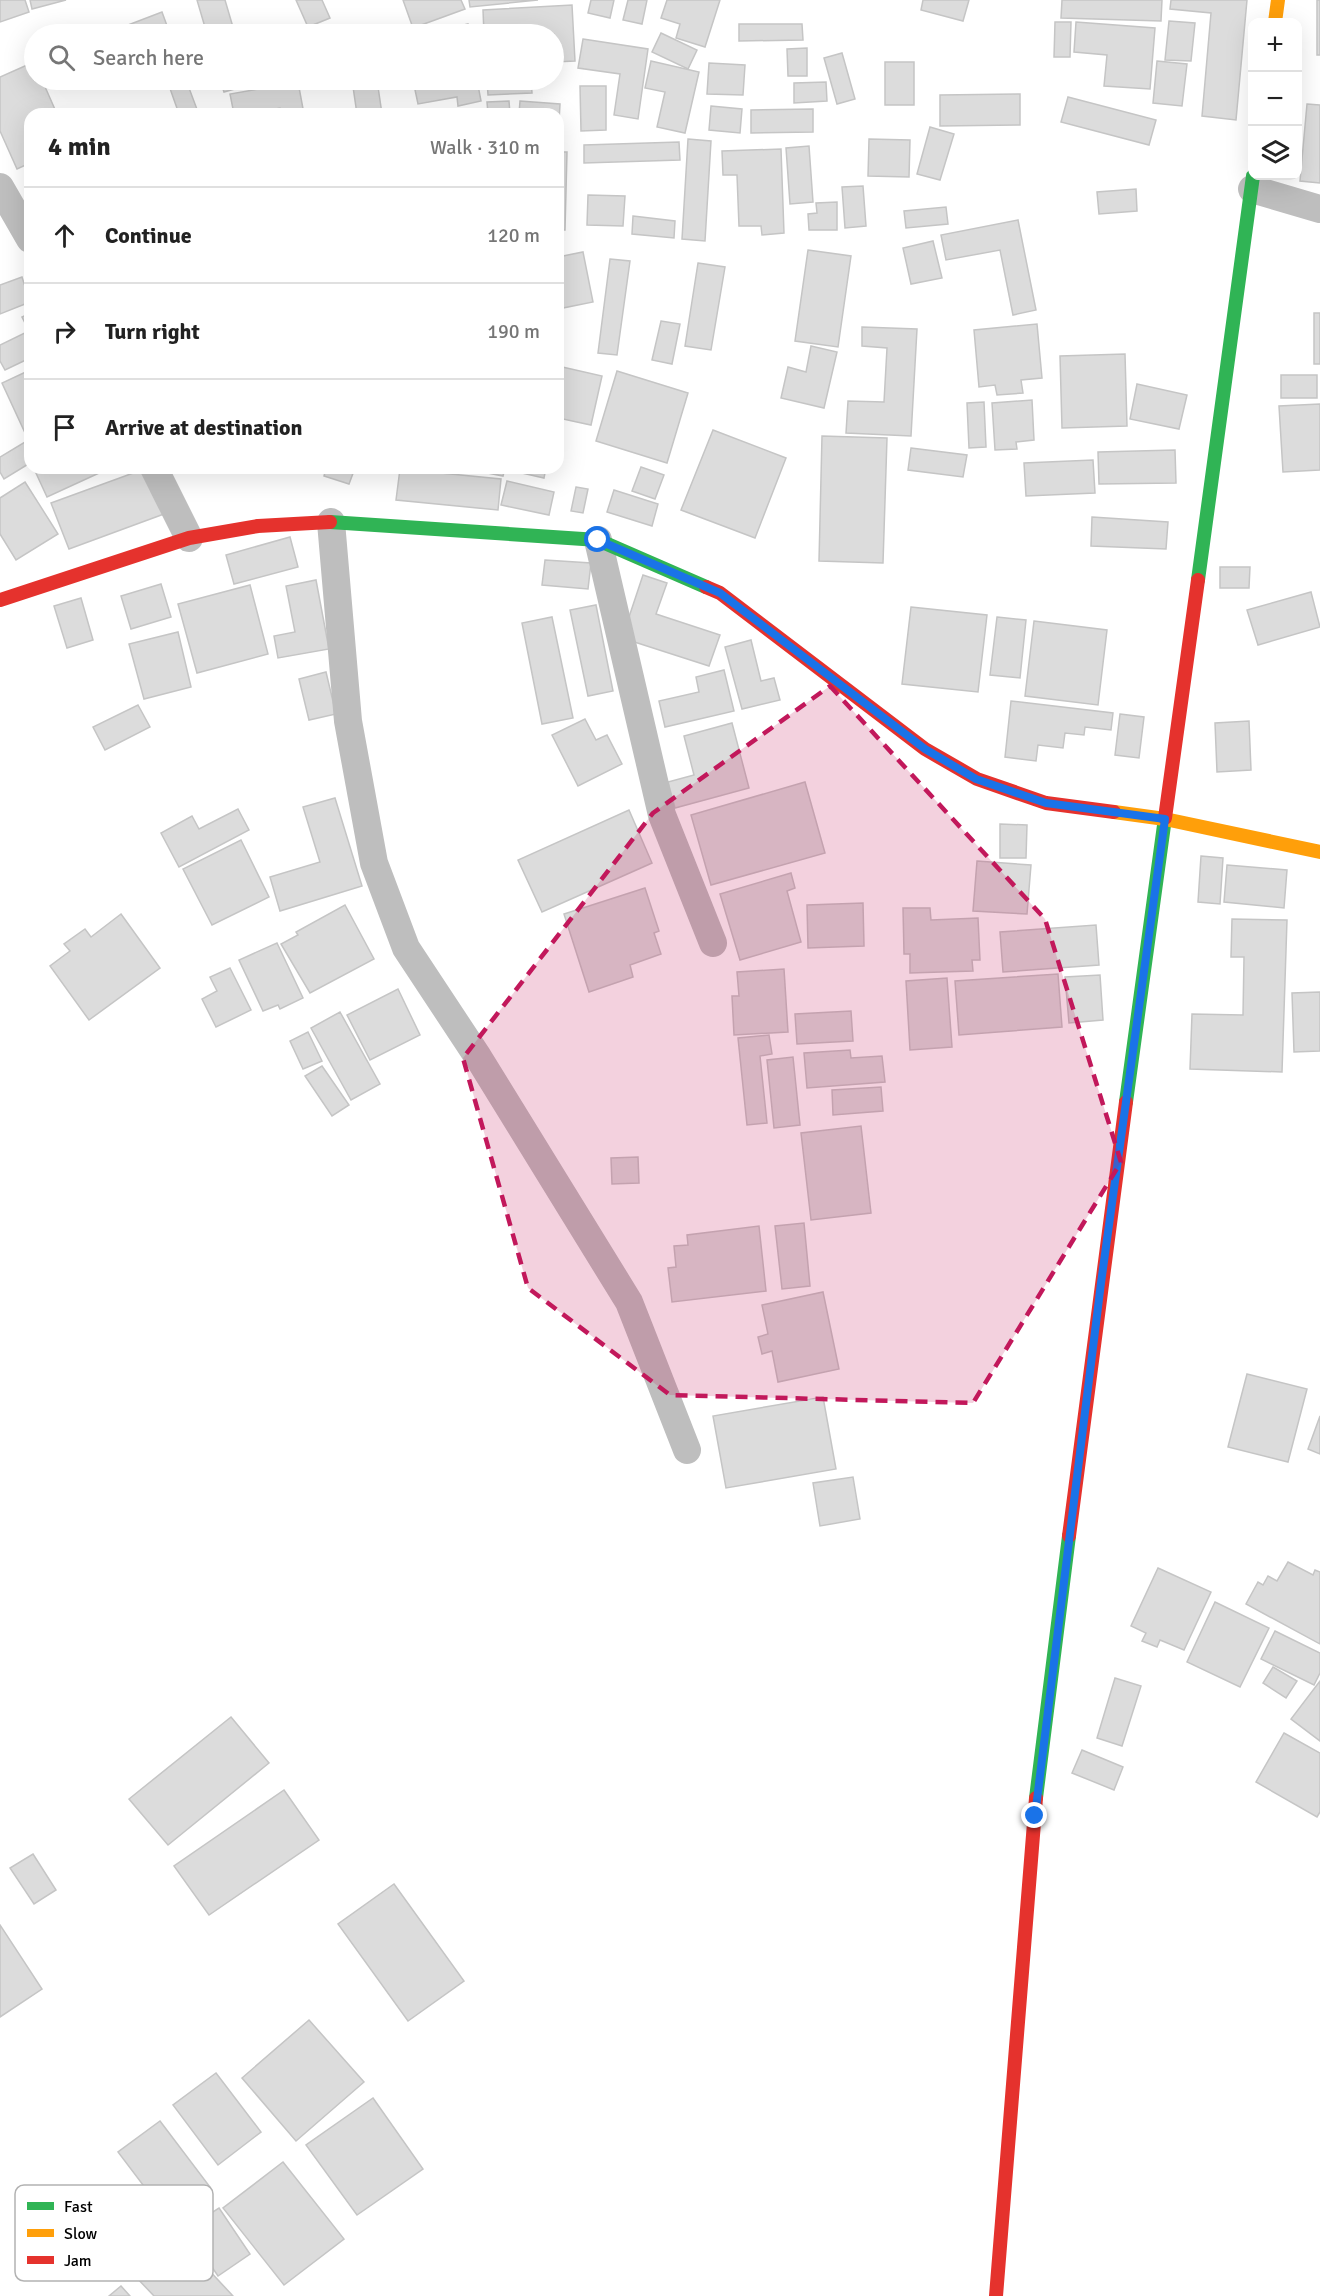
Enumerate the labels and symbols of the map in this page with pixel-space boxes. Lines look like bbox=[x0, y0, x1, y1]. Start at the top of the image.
route start bbox=[584, 526, 610, 552]
route end bbox=[1021, 1802, 1047, 1828]
legend bbox=[15, 2185, 213, 2281]
text: Fast bbox=[64, 2197, 93, 2217]
text: Slow bbox=[64, 2224, 98, 2244]
text: Jam bbox=[64, 2251, 92, 2271]

